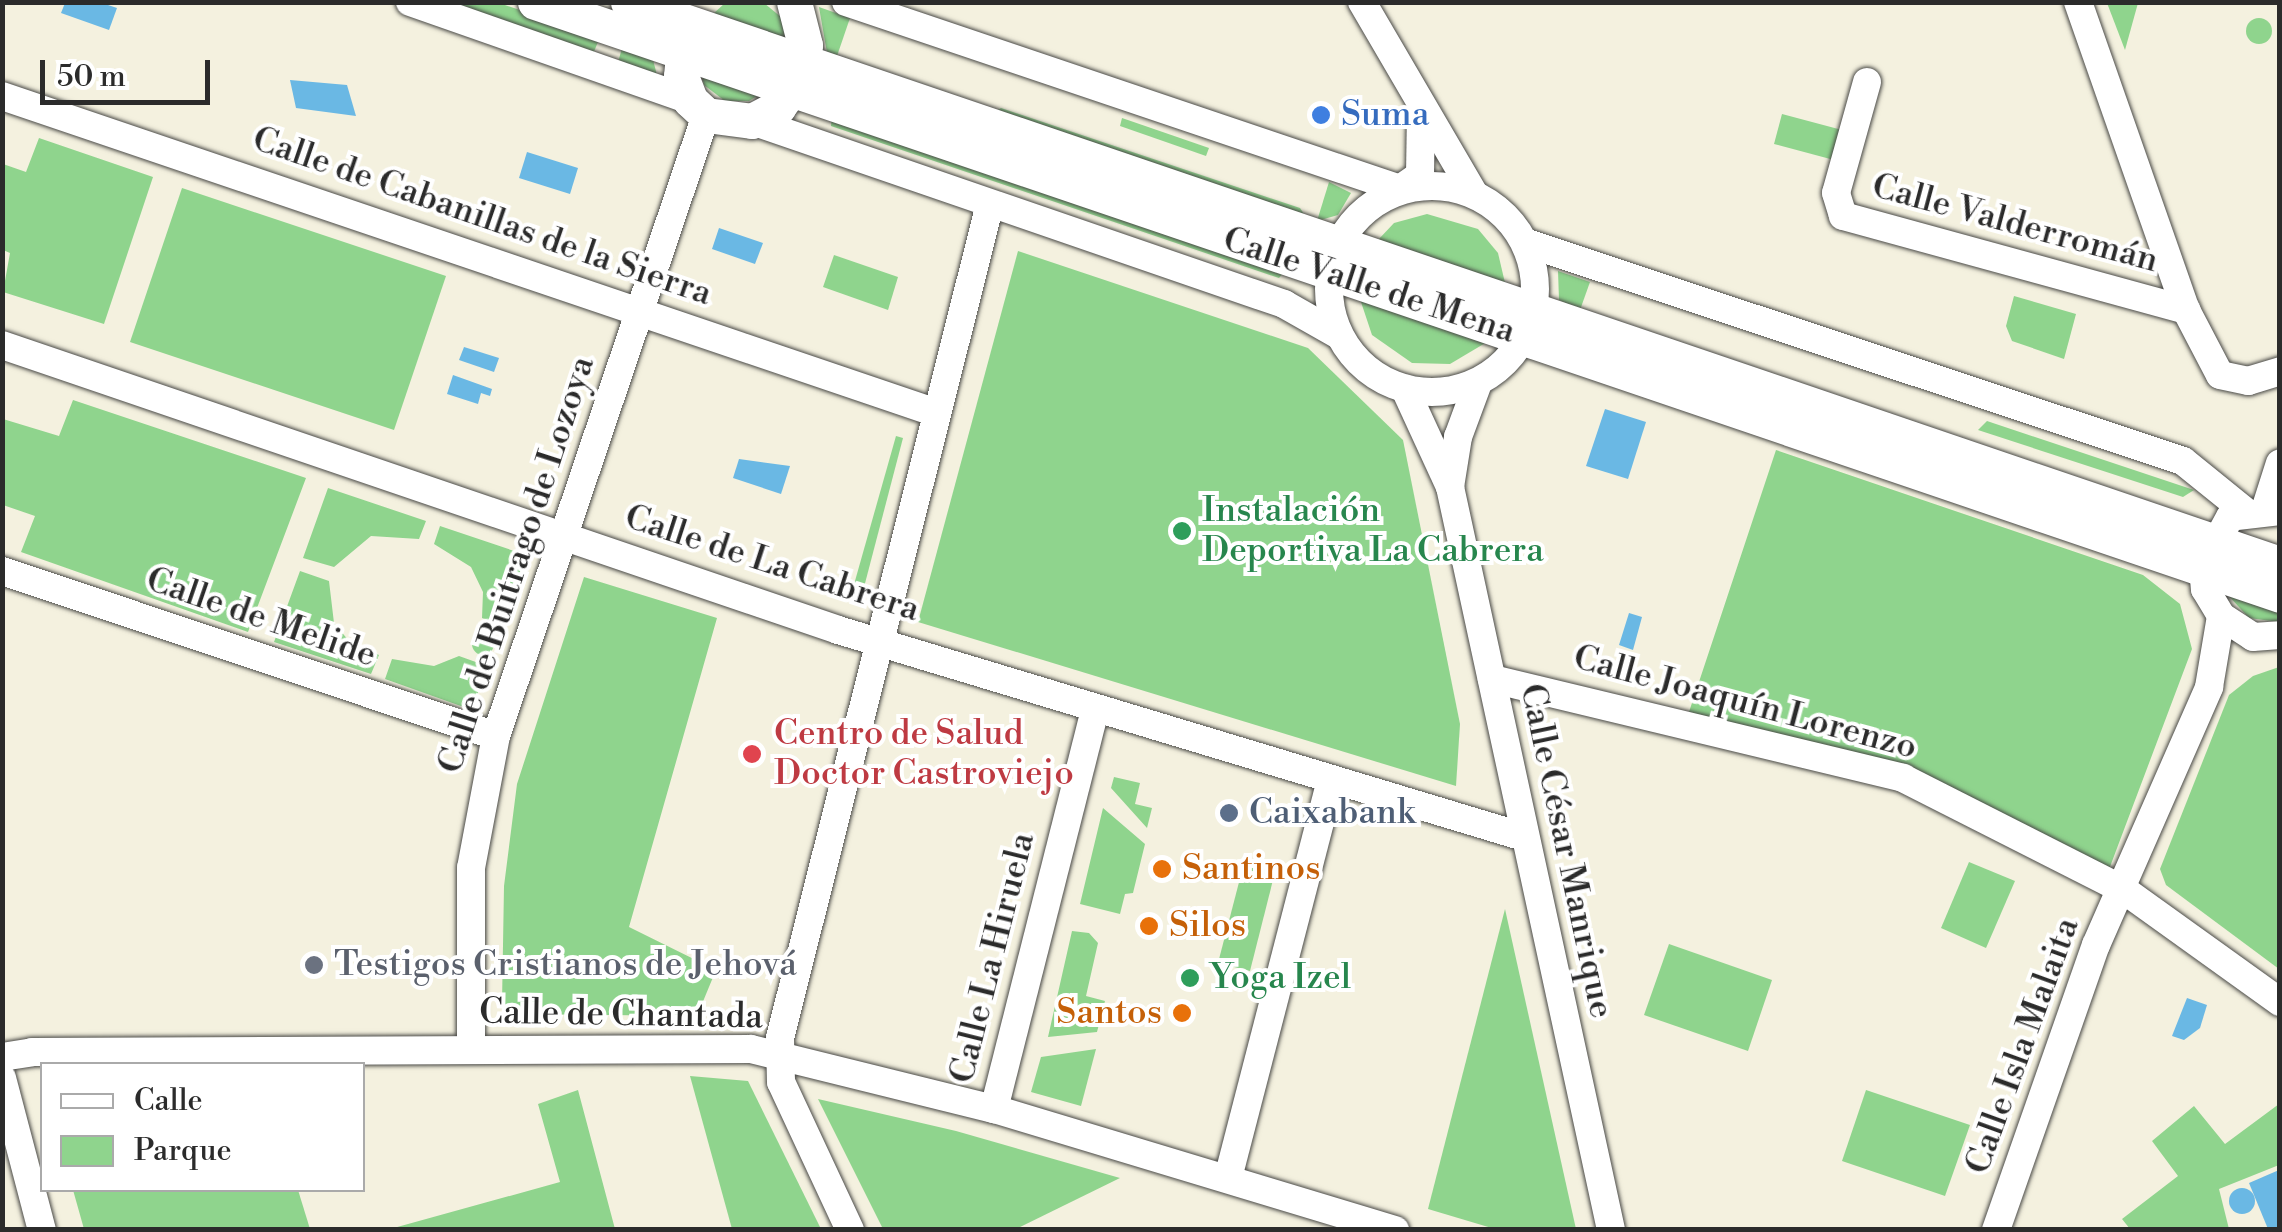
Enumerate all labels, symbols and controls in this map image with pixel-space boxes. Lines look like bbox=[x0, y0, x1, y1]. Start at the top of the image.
scale bar bbox=[45, 40, 215, 102]
text: 50 m bbox=[57, 58, 126, 96]
place label: Suma bbox=[1341, 94, 1429, 136]
marker: Suma bbox=[1310, 104, 1332, 126]
street label: Calle de Cabanillas de la Sierra bbox=[247, 119, 717, 315]
street label: Calle Valderromán bbox=[1867, 166, 2163, 282]
street label: Calle Valle de Mena bbox=[1218, 219, 1520, 353]
street label: Calle de Buitrago de Lozoya bbox=[430, 351, 604, 779]
place label: Instalación Deportiva La Cabrera bbox=[1202, 490, 1544, 572]
street label: Calle de La Cabrera bbox=[619, 497, 925, 631]
marker: Instalación Deportiva La Cabrera bbox=[1171, 520, 1193, 542]
street label: Calle de Melide bbox=[141, 559, 381, 677]
street label: Calle Joaquín Lorenzo bbox=[1569, 637, 1921, 769]
street label: Calle César Manrique bbox=[1510, 680, 1622, 1022]
place label: Centro de Salud Doctor Castroviejo bbox=[774, 713, 1074, 795]
marker: Centro de Salud Doctor Castroviejo bbox=[739, 741, 765, 767]
place label: Caixabank bbox=[1249, 792, 1415, 834]
marker: Caixabank bbox=[1218, 802, 1240, 824]
street label: Calle La Hiruela bbox=[942, 828, 1044, 1088]
place label: Santinos bbox=[1182, 848, 1320, 890]
marker: Santinos bbox=[1151, 858, 1173, 880]
place label: Silos bbox=[1169, 905, 1246, 947]
street label: Calle Isla Malaita bbox=[1957, 912, 2089, 1180]
marker: Silos bbox=[1138, 915, 1160, 937]
place label: Testigos Cristianos de Jehová bbox=[334, 944, 797, 986]
marker: Testigos Cristianos de Jehová bbox=[303, 954, 325, 976]
place label: Yoga Izel bbox=[1210, 957, 1351, 999]
marker: Yoga Izel bbox=[1179, 967, 1201, 989]
street label: Calle de Chantada bbox=[479, 992, 763, 1038]
place label: Santos bbox=[1056, 992, 1162, 1034]
marker: Santos bbox=[1171, 1002, 1193, 1024]
legend bbox=[40, 1062, 365, 1192]
text: Calle bbox=[134, 1082, 203, 1120]
text: Parque bbox=[134, 1132, 232, 1170]

